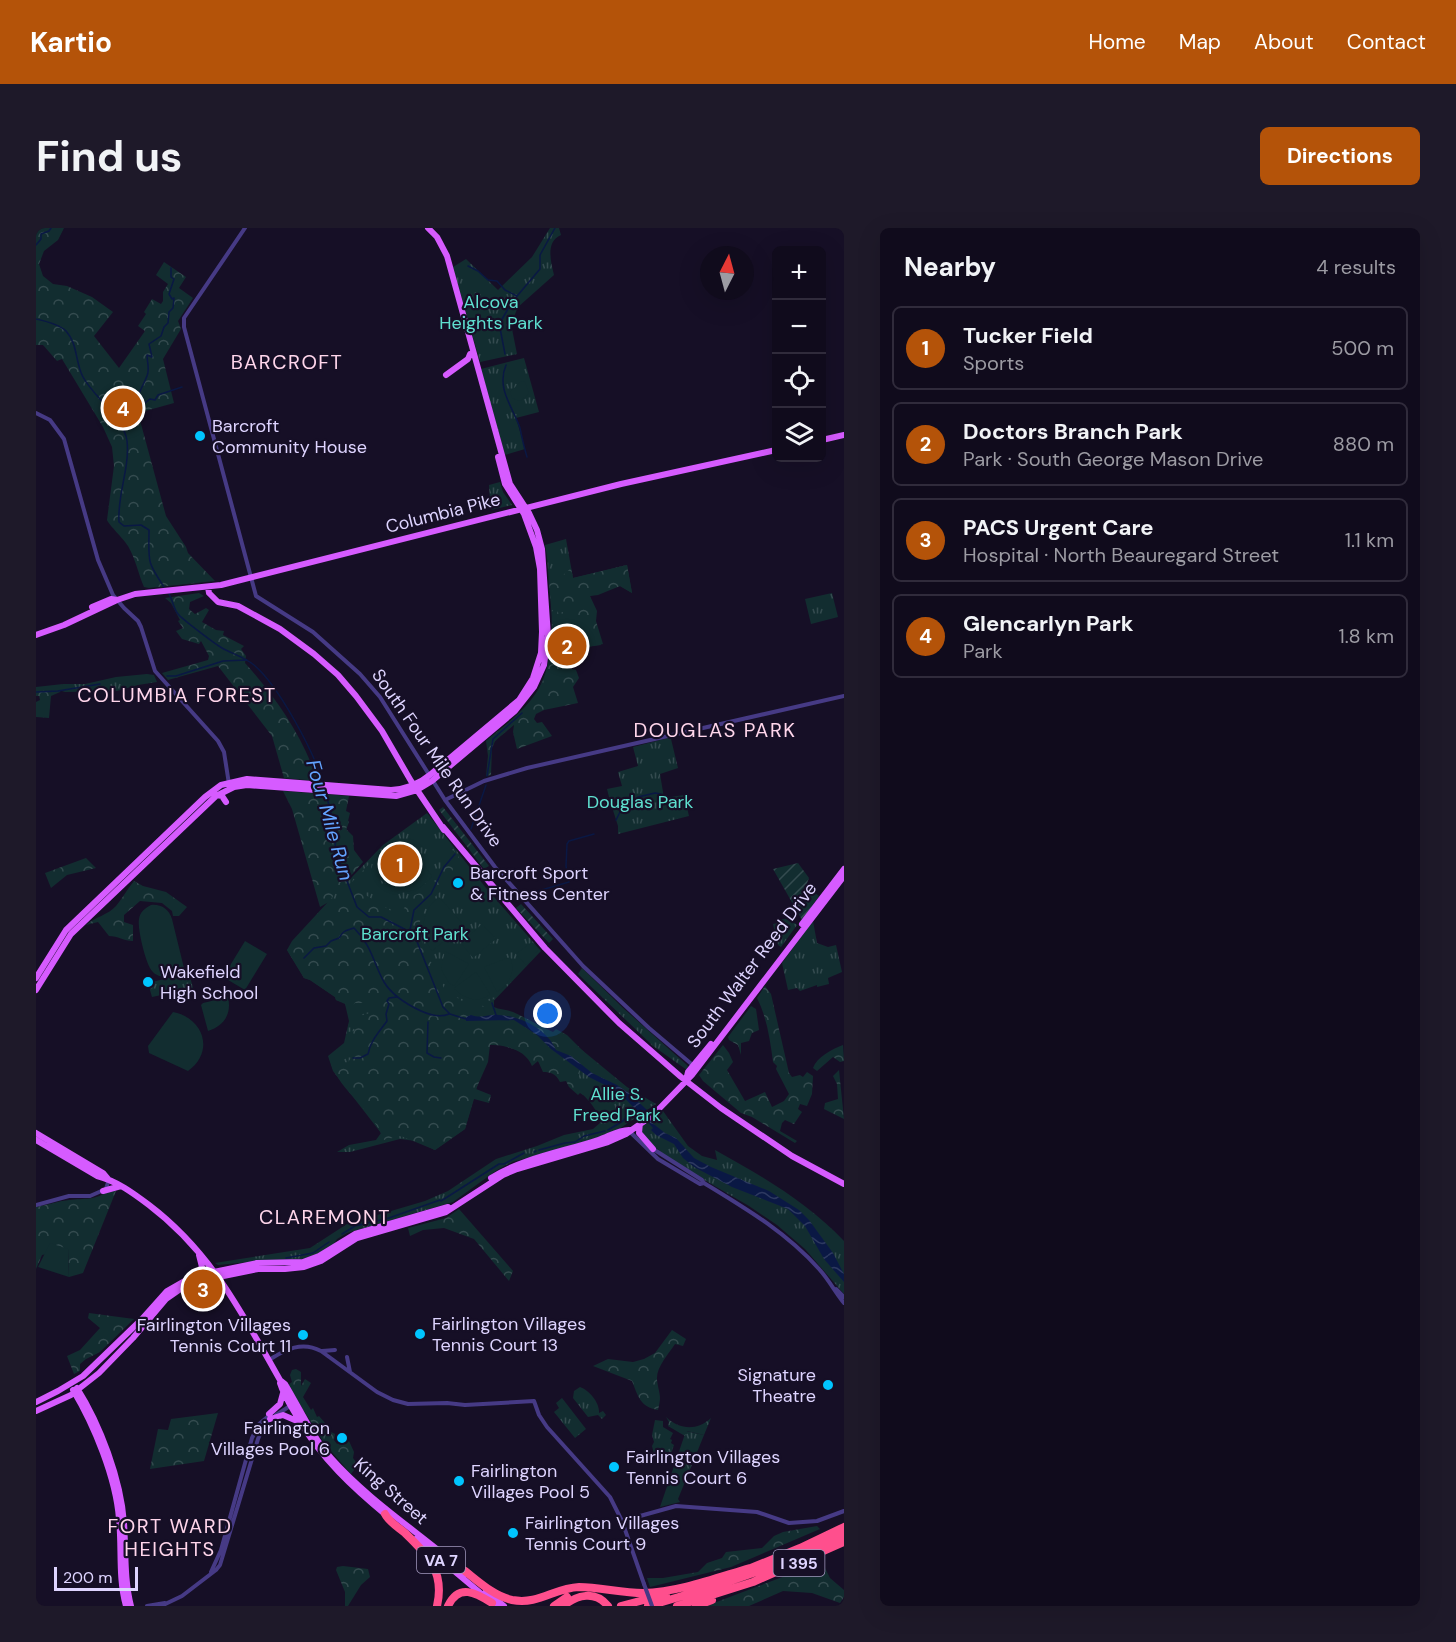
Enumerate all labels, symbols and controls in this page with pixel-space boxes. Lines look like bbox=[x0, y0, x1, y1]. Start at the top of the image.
text: Kartio bbox=[30, 24, 112, 61]
text: Home bbox=[1088, 28, 1146, 56]
text: Map bbox=[1179, 28, 1221, 56]
text: About bbox=[1254, 28, 1314, 56]
text: Contact bbox=[1347, 28, 1426, 56]
button: Directions bbox=[1260, 127, 1420, 185]
text: Find us bbox=[36, 129, 182, 184]
north arrow bbox=[700, 246, 754, 300]
map controls bbox=[772, 246, 826, 462]
button: + bbox=[772, 246, 826, 300]
text: Nearby bbox=[904, 250, 996, 284]
text: 4 results bbox=[1316, 254, 1396, 280]
park label: Alcova Heights Park bbox=[439, 290, 543, 335]
button: − bbox=[772, 300, 826, 354]
text: Tucker Field bbox=[963, 321, 1093, 350]
text: 1 bbox=[922, 335, 929, 361]
text: 500 m bbox=[1331, 335, 1394, 361]
district label: BARCROFT bbox=[231, 349, 343, 375]
text: Sports bbox=[963, 350, 1024, 376]
button: locate bbox=[772, 354, 826, 408]
pin: 4 bbox=[104, 386, 142, 430]
button: layers bbox=[772, 408, 826, 462]
place label: Barcroft Community House bbox=[212, 414, 367, 459]
text: Doctors Branch Park bbox=[963, 417, 1183, 446]
marker: Barcroft Community House bbox=[193, 429, 207, 443]
text: 2 bbox=[920, 431, 931, 457]
text: 880 m bbox=[1333, 431, 1394, 457]
text: Park · South George Mason Drive bbox=[963, 446, 1263, 472]
street label: Columbia Pike bbox=[383, 487, 503, 539]
text: PACS Urgent Care bbox=[963, 513, 1154, 542]
text: 3 bbox=[919, 527, 932, 553]
text: 1.1 km bbox=[1345, 527, 1394, 553]
text: Hospital · North Beauregard Street bbox=[963, 542, 1279, 568]
text: Glencarlyn Park bbox=[963, 609, 1133, 638]
text: 4 bbox=[919, 623, 932, 649]
text: 1.8 km bbox=[1338, 623, 1394, 649]
pin: 2 bbox=[548, 624, 586, 668]
text: Park bbox=[963, 638, 1003, 664]
street label: South Four Mile Run Drive bbox=[366, 664, 508, 852]
district label: COLUMBIA FOREST bbox=[77, 682, 277, 708]
district label: DOUGLAS PARK bbox=[634, 717, 796, 743]
water label: Four Mile Run bbox=[300, 757, 360, 883]
park label: Douglas Park bbox=[587, 790, 693, 814]
pin: 1 bbox=[380, 842, 420, 886]
place label: Barcroft Sport & Fitness Center bbox=[470, 861, 610, 906]
marker: Barcroft Sport & Fitness Center bbox=[451, 876, 465, 890]
street label: South Walter Reed Drive bbox=[682, 877, 822, 1053]
park label: Barcroft Park bbox=[361, 922, 469, 946]
place label: Wakefield High School bbox=[160, 960, 258, 1005]
marker: Wakefield High School bbox=[141, 975, 155, 989]
your location bbox=[533, 999, 562, 1028]
park label: Allie S. Freed Park bbox=[573, 1082, 661, 1127]
district label: CLAREMONT bbox=[259, 1204, 391, 1230]
pin: 3 bbox=[184, 1266, 222, 1312]
place label: Fairlington Villages Tennis Court 13 bbox=[432, 1312, 586, 1357]
place label: Fairlington Villages Tennis Court 11 bbox=[137, 1313, 291, 1358]
marker: Fairlington Villages Tennis Court 13 bbox=[413, 1327, 427, 1341]
marker: Fairlington Villages Tennis Court 11 bbox=[296, 1328, 310, 1342]
place label: Signature Theatre bbox=[737, 1363, 816, 1408]
marker: Signature Theatre bbox=[821, 1378, 835, 1392]
place label: Fairlington Villages Pool 6 bbox=[211, 1416, 330, 1461]
marker: Fairlington Villages Pool 6 bbox=[335, 1431, 349, 1445]
place label: Fairlington Villages Tennis Court 6 bbox=[626, 1445, 780, 1490]
street label: King Street bbox=[349, 1452, 433, 1530]
place label: Fairlington Villages Pool 5 bbox=[471, 1459, 590, 1504]
marker: Fairlington Villages Tennis Court 6 bbox=[607, 1460, 621, 1474]
marker: Fairlington Villages Pool 5 bbox=[452, 1474, 466, 1488]
place label: Fairlington Villages Tennis Court 9 bbox=[525, 1511, 679, 1556]
district label: FORT WARD HEIGHTS bbox=[108, 1513, 232, 1562]
marker: Fairlington Villages Tennis Court 9 bbox=[506, 1526, 520, 1540]
road number: VA 7 bbox=[417, 1547, 465, 1573]
road number: I 395 bbox=[774, 1550, 825, 1576]
scale bar bbox=[54, 1564, 138, 1592]
text: 200 m bbox=[63, 1567, 112, 1588]

